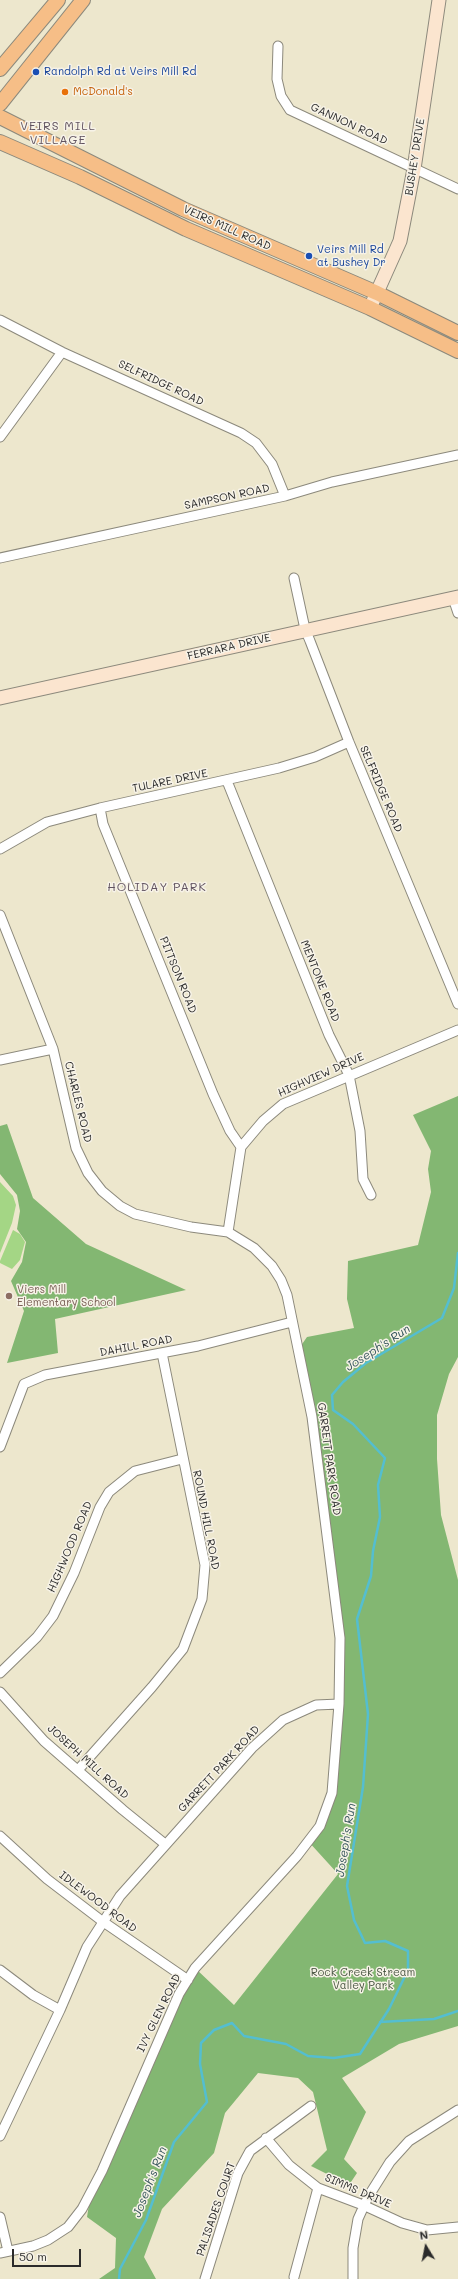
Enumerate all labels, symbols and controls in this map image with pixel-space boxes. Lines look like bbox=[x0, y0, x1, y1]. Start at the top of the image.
place label: Randolph Rd at Veirs Mill Rd bbox=[44, 65, 196, 79]
marker: Randolph Rd at Veirs Mill Rd bbox=[31, 67, 41, 77]
place label: McDonald's bbox=[73, 85, 133, 99]
marker: McDonald's bbox=[60, 87, 70, 97]
street label: GANNON ROAD bbox=[308, 100, 390, 148]
street label: BUSHEY DRIVE bbox=[402, 117, 428, 197]
district label: VEIRS MILL VILLAGE bbox=[20, 119, 96, 147]
street label: VEIRS MILL ROAD bbox=[181, 203, 273, 253]
place label: Veirs Mill Rd at Bushey Dr bbox=[317, 243, 386, 269]
marker: Veirs Mill Rd at Bushey Dr bbox=[304, 251, 314, 261]
street label: SELFRIDGE ROAD bbox=[116, 357, 206, 409]
street label: SAMPSON ROAD bbox=[183, 482, 271, 512]
street label: FERRARA DRIVE bbox=[186, 631, 272, 663]
street label: SELFRIDGE ROAD bbox=[357, 744, 405, 834]
street label: TULARE DRIVE bbox=[131, 767, 209, 795]
district label: HOLIDAY PARK bbox=[107, 880, 207, 894]
street label: PITTSON ROAD bbox=[157, 935, 199, 1015]
street label: MENTONE ROAD bbox=[298, 938, 342, 1024]
street label: HIGHVIEW DRIVE bbox=[276, 1050, 366, 1100]
street label: CHARLES ROAD bbox=[62, 1060, 94, 1144]
place label: Viers Mill Elementary School bbox=[17, 1283, 116, 1309]
marker: Viers Mill Elementary School bbox=[4, 1291, 14, 1301]
water label: Joseph's Run bbox=[343, 1322, 413, 1374]
street label: DAHILL ROAD bbox=[98, 1332, 174, 1360]
street label: GARRETT PARK ROAD bbox=[315, 1402, 343, 1516]
street label: ROUND HILL ROAD bbox=[190, 1469, 222, 1571]
street label: HIGHWOOD ROAD bbox=[45, 1499, 95, 1595]
street label: JOSEPH MILL ROAD bbox=[45, 1722, 131, 1802]
street label: GARRETT PARK ROAD bbox=[175, 1723, 263, 1815]
water label: Joseph's Run bbox=[333, 1802, 359, 1878]
street label: IDLEWOOD ROAD bbox=[57, 1869, 139, 1935]
park label: Rock Creek Stream Valley Park bbox=[311, 1966, 415, 1992]
street label: IVY GLEN ROAD bbox=[134, 1972, 184, 2054]
water label: Joseph's Run bbox=[130, 2145, 170, 2219]
street label: PALISADES COURT bbox=[194, 2160, 238, 2258]
street label: SIMMS DRIVE bbox=[323, 2171, 393, 2211]
north arrow bbox=[406, 2227, 446, 2267]
text: N bbox=[418, 2227, 429, 2243]
scale bar bbox=[14, 2241, 83, 2267]
text: 50 m bbox=[19, 2248, 47, 2264]

